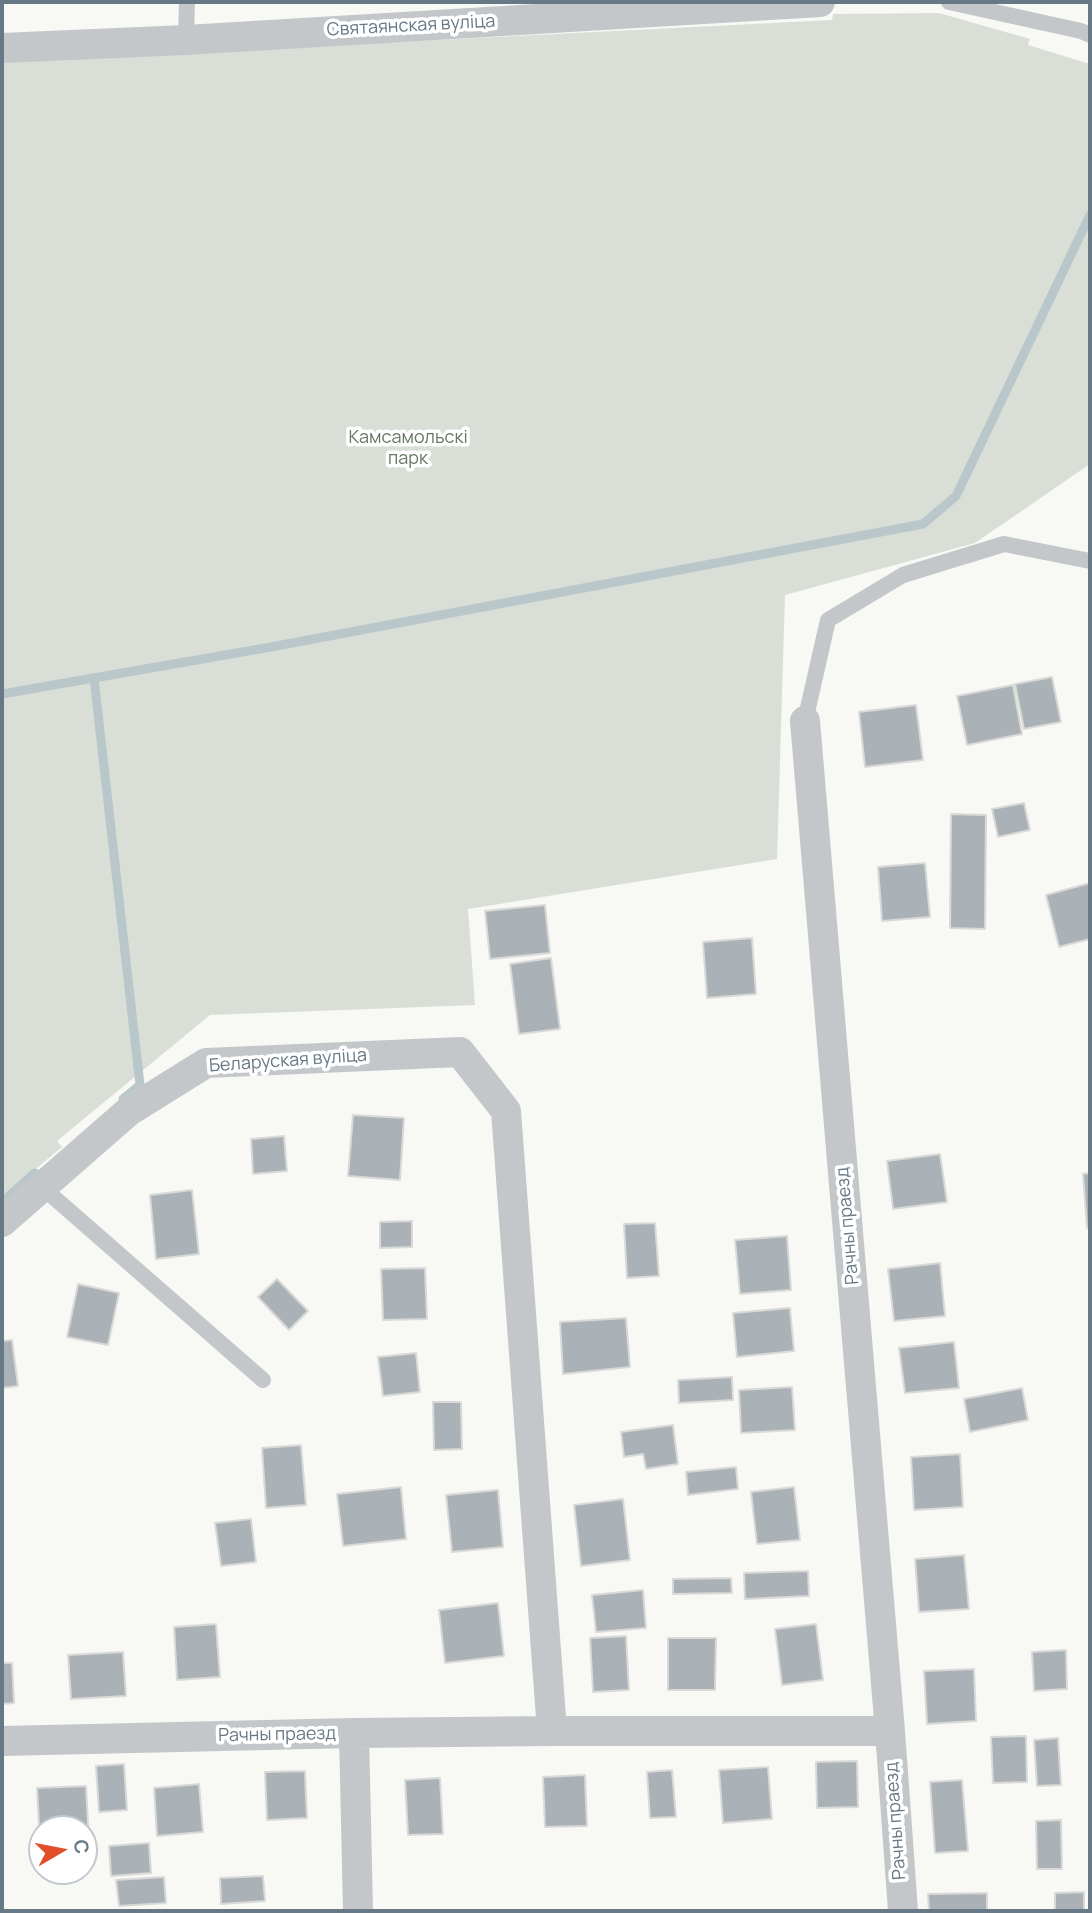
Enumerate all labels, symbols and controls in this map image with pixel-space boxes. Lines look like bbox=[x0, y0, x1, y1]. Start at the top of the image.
street label: Святаянская вуліца bbox=[326, 11, 496, 41]
park label: Камсамольскі парк bbox=[348, 427, 468, 470]
street label: Беларуская вуліца bbox=[208, 1045, 368, 1077]
street label: Рачны праезд bbox=[832, 1166, 864, 1286]
street label: Рачны праезд bbox=[218, 1723, 336, 1747]
street label: Рачны праезд bbox=[881, 1761, 911, 1881]
north arrow bbox=[28, 1815, 98, 1885]
text: С bbox=[68, 1838, 96, 1856]

